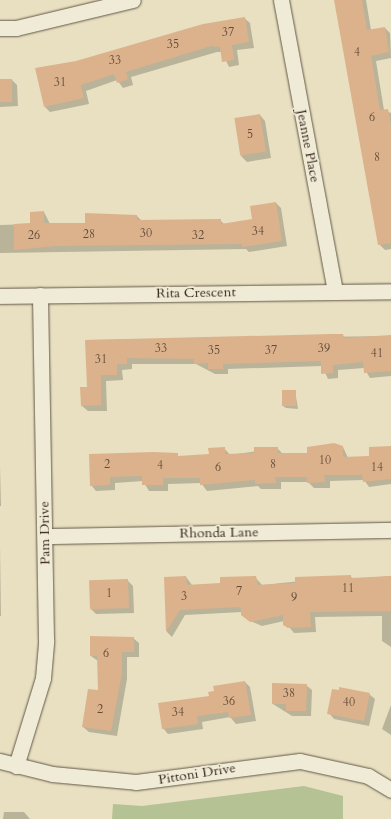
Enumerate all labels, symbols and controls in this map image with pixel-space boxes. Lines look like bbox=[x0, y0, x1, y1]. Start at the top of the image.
house number: 37 bbox=[222, 26, 234, 40]
house number: 35 bbox=[167, 38, 179, 52]
house number: 4 bbox=[354, 46, 360, 60]
house number: 33 bbox=[109, 54, 121, 68]
house number: 31 bbox=[54, 76, 66, 90]
street label: Jeanne Place bbox=[293, 108, 323, 184]
house number: 6 bbox=[369, 111, 375, 125]
house number: 5 bbox=[247, 128, 253, 142]
house number: 8 bbox=[374, 151, 380, 165]
house number: 34 bbox=[252, 225, 264, 239]
house number: 30 bbox=[140, 227, 152, 241]
house number: 28 bbox=[83, 228, 95, 242]
house number: 26 bbox=[28, 229, 40, 243]
house number: 32 bbox=[192, 229, 204, 243]
street label: Rita Crescent bbox=[156, 284, 236, 302]
house number: 33 bbox=[155, 342, 167, 356]
house number: 39 bbox=[318, 342, 330, 356]
house number: 35 bbox=[208, 344, 220, 358]
house number: 37 bbox=[265, 344, 277, 358]
house number: 41 bbox=[371, 347, 383, 361]
house number: 31 bbox=[95, 353, 107, 367]
house number: 10 bbox=[319, 454, 331, 468]
house number: 2 bbox=[104, 458, 110, 472]
house number: 8 bbox=[270, 458, 276, 472]
house number: 4 bbox=[157, 459, 163, 473]
house number: 6 bbox=[215, 461, 221, 475]
house number: 14 bbox=[371, 461, 383, 475]
street label: Pam Drive bbox=[36, 501, 54, 565]
street label: Rhonda Lane bbox=[179, 524, 259, 542]
house number: 11 bbox=[342, 582, 354, 596]
house number: 7 bbox=[236, 585, 242, 599]
house number: 1 bbox=[106, 587, 112, 601]
house number: 3 bbox=[181, 590, 187, 604]
house number: 9 bbox=[291, 591, 297, 605]
house number: 6 bbox=[103, 647, 109, 661]
house number: 38 bbox=[283, 687, 295, 701]
house number: 36 bbox=[223, 695, 235, 709]
house number: 40 bbox=[343, 696, 355, 710]
house number: 2 bbox=[97, 703, 103, 717]
house number: 34 bbox=[172, 706, 184, 720]
street label: Pittoni Drive bbox=[157, 760, 237, 788]

